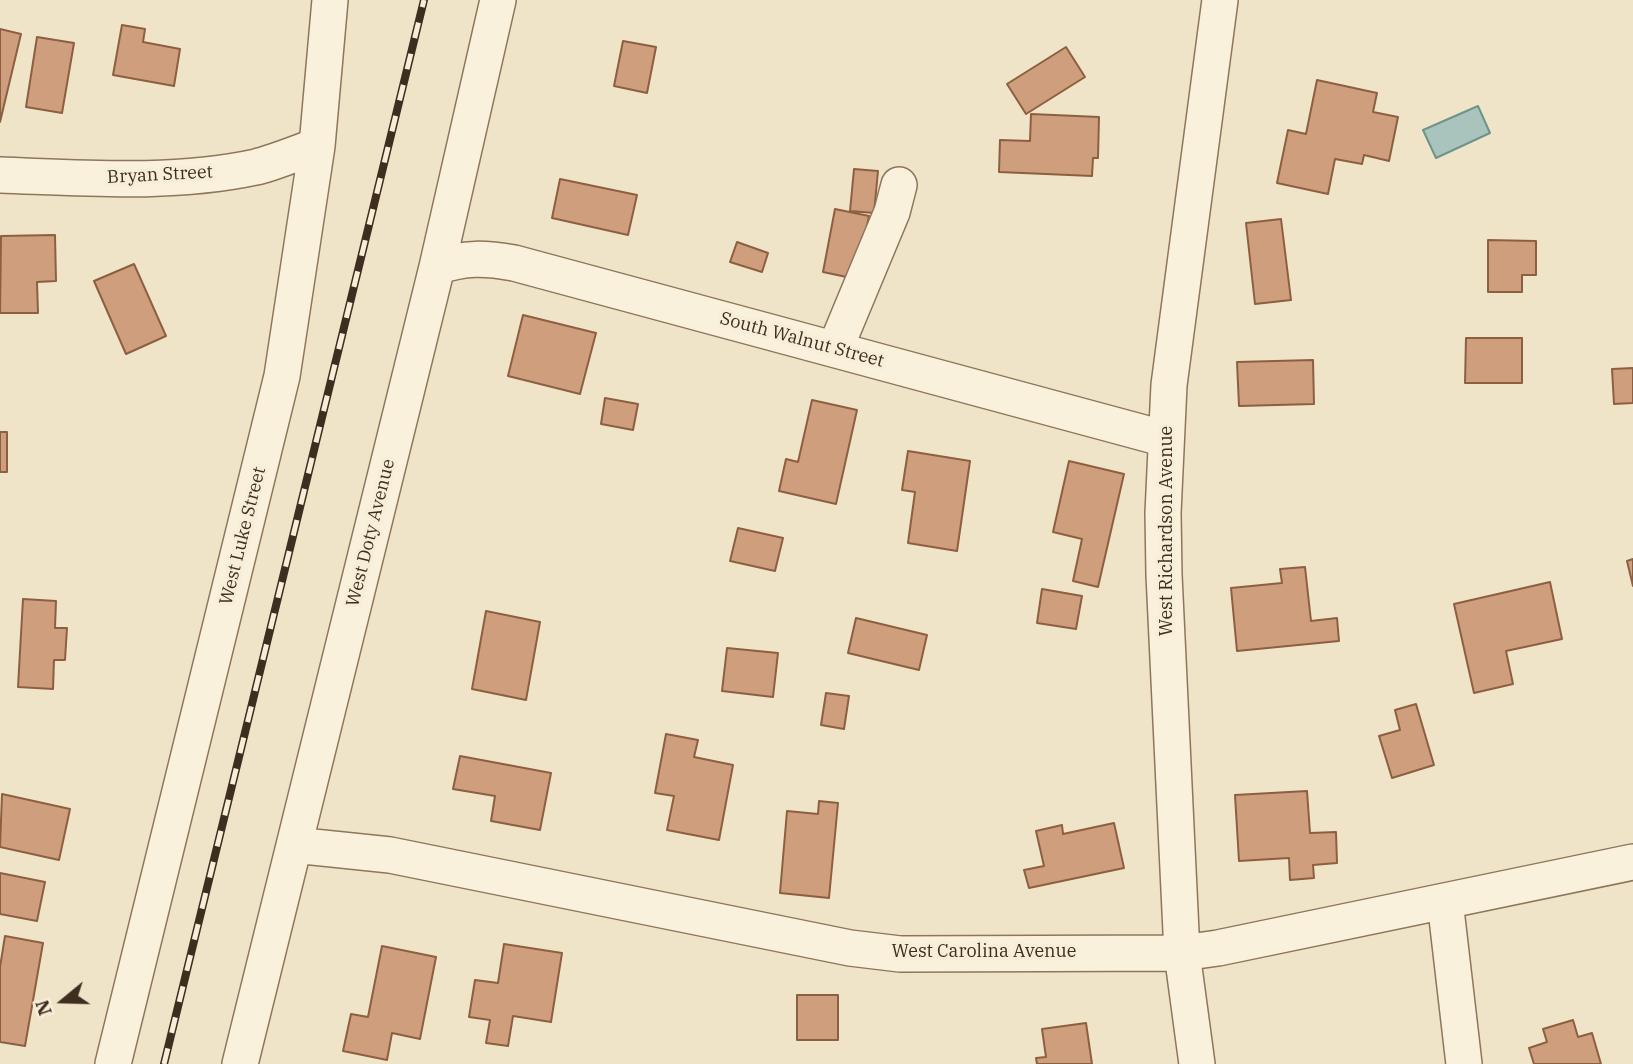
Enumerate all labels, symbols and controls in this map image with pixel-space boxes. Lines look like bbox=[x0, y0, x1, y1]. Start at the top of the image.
street label: Bryan Street bbox=[106, 161, 214, 189]
street label: South Walnut Street bbox=[718, 308, 886, 372]
street label: West Richardson Avenue bbox=[1156, 426, 1178, 636]
street label: West Doty Avenue bbox=[342, 457, 400, 609]
street label: West Luke Street bbox=[215, 465, 271, 607]
street label: West Carolina Avenue bbox=[892, 941, 1076, 963]
north arrow bbox=[28, 966, 98, 1036]
text: N bbox=[29, 997, 57, 1019]

